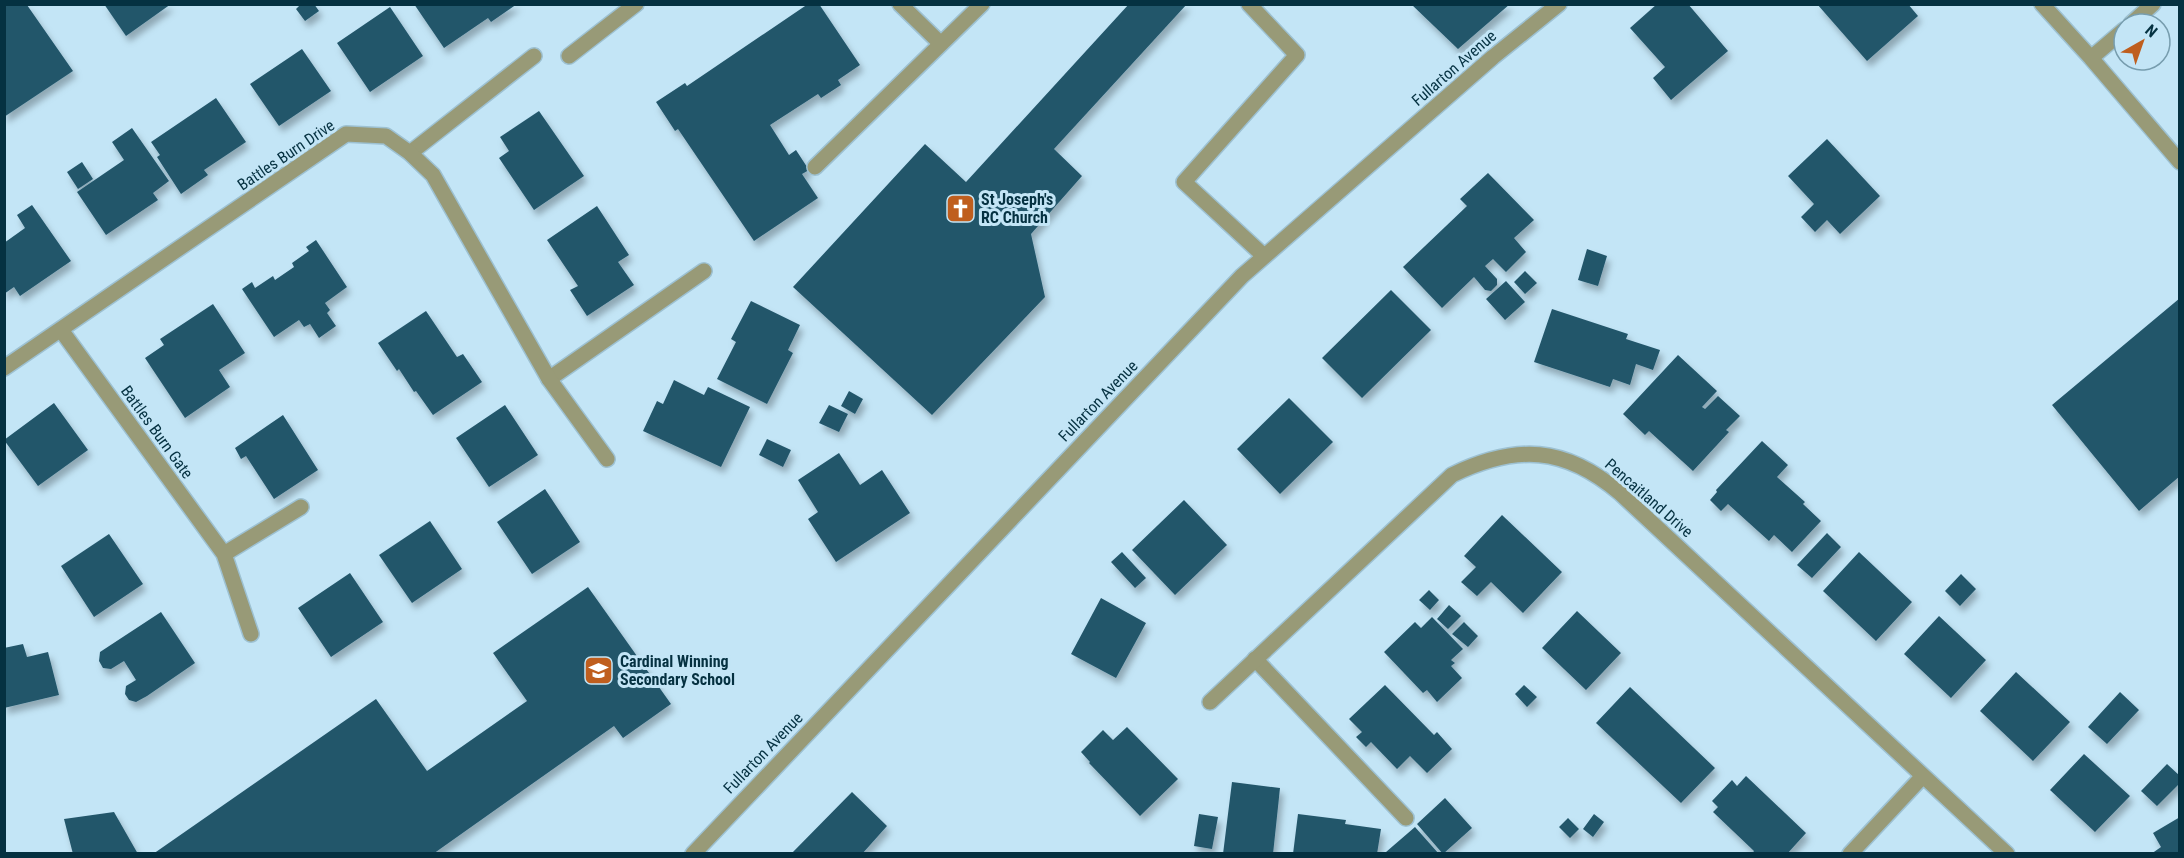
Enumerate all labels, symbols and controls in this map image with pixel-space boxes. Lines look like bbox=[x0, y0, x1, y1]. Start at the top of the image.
north arrow bbox=[2112, 12, 2172, 72]
text: N bbox=[2141, 20, 2161, 41]
street label: Fullarton Avenue bbox=[1408, 26, 1500, 110]
street label: Battles Burn Drive bbox=[234, 116, 338, 194]
place label: St Joseph's RC Church bbox=[981, 190, 1053, 227]
church icon: St Joseph's RC Church bbox=[944, 192, 976, 224]
street label: Fullarton Avenue bbox=[1054, 356, 1142, 446]
street label: Battles Burn Gate bbox=[117, 382, 197, 482]
street label: Pencaitland Drive bbox=[1601, 455, 1697, 541]
place label: Cardinal Winning Secondary School bbox=[620, 652, 735, 689]
school or university icon: Cardinal Winning Secondary School bbox=[583, 654, 615, 686]
street label: Fullarton Avenue bbox=[719, 708, 807, 798]

